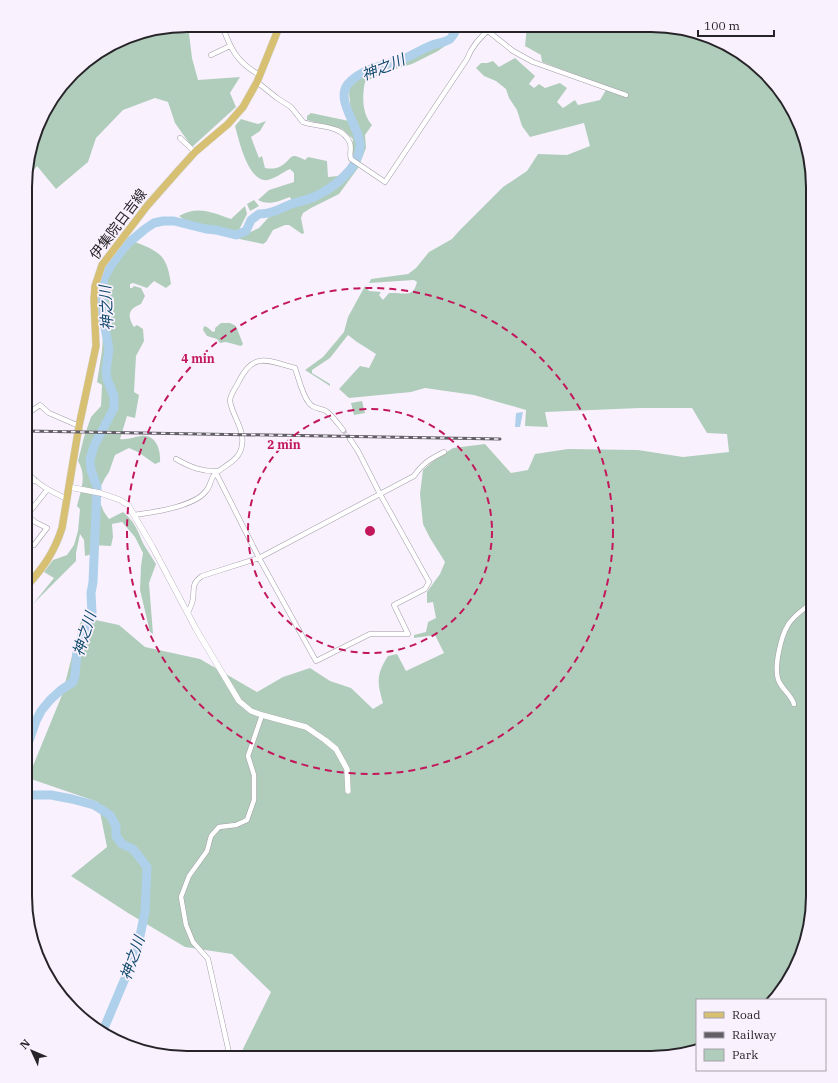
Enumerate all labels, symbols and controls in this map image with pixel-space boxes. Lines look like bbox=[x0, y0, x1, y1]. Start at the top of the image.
scale bar bbox=[698, 12, 774, 38]
text: 100 m bbox=[704, 18, 740, 33]
water label: 神之川 bbox=[359, 49, 409, 84]
street label: 伊集院日吉線 bbox=[86, 185, 150, 263]
water label: 神之川 bbox=[95, 283, 117, 331]
text: 4 min bbox=[181, 351, 215, 366]
text: 2 min bbox=[267, 437, 301, 452]
centre of rings bbox=[363, 524, 377, 538]
water label: 神之川 bbox=[68, 608, 100, 658]
water label: 神之川 bbox=[116, 932, 149, 982]
legend bbox=[696, 999, 826, 1071]
text: Road bbox=[732, 1007, 761, 1022]
text: Railway bbox=[732, 1027, 777, 1042]
north arrow bbox=[12, 1031, 52, 1071]
text: N bbox=[17, 1036, 33, 1052]
text: Park bbox=[732, 1047, 758, 1062]

